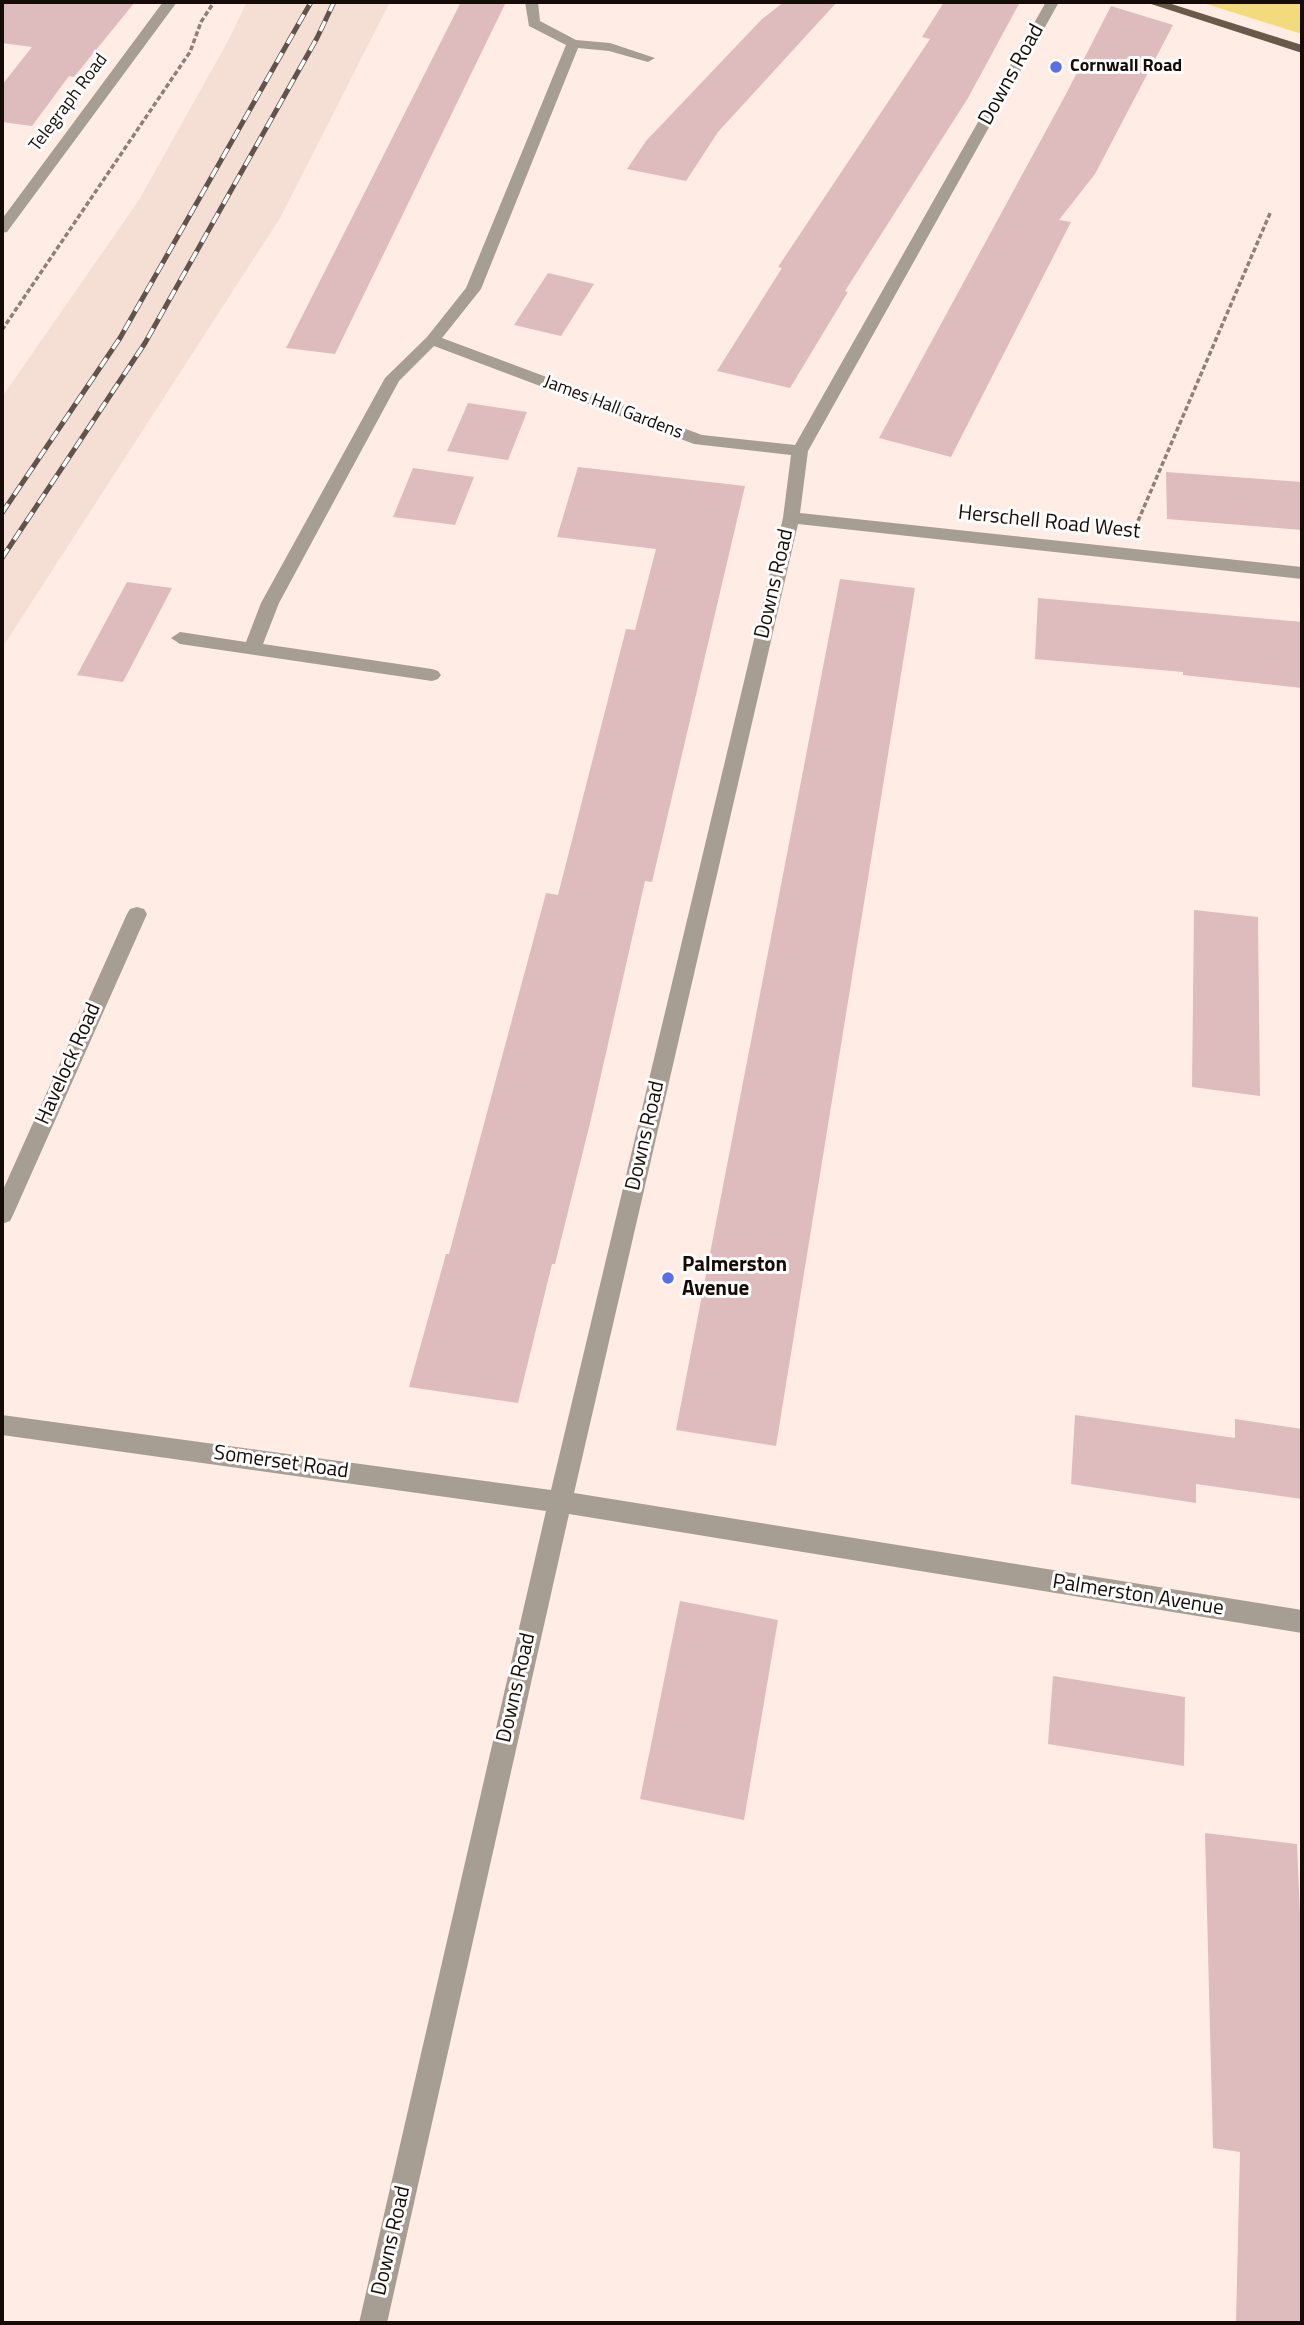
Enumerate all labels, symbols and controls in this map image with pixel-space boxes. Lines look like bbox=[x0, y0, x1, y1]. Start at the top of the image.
street label: Downs Road bbox=[974, 20, 1050, 130]
street label: Telegraph Road bbox=[25, 50, 113, 156]
place label: Cornwall Road bbox=[1070, 56, 1182, 78]
marker: Cornwall Road bbox=[1048, 59, 1064, 75]
street label: James Hall Gardens bbox=[541, 372, 685, 444]
street label: Herschell Road West bbox=[957, 501, 1141, 545]
street label: Downs Road bbox=[750, 527, 800, 641]
street label: Havelock Road bbox=[31, 999, 107, 1129]
street label: Downs Road bbox=[621, 1079, 671, 1193]
place label: Palmerston Avenue bbox=[682, 1253, 787, 1303]
marker: Palmerston Avenue bbox=[660, 1270, 676, 1286]
street label: Somerset Road bbox=[212, 1441, 350, 1485]
street label: Palmerston Avenue bbox=[1051, 1570, 1225, 1622]
street label: Downs Road bbox=[492, 1631, 542, 1745]
street label: Downs Road bbox=[367, 2184, 417, 2298]

